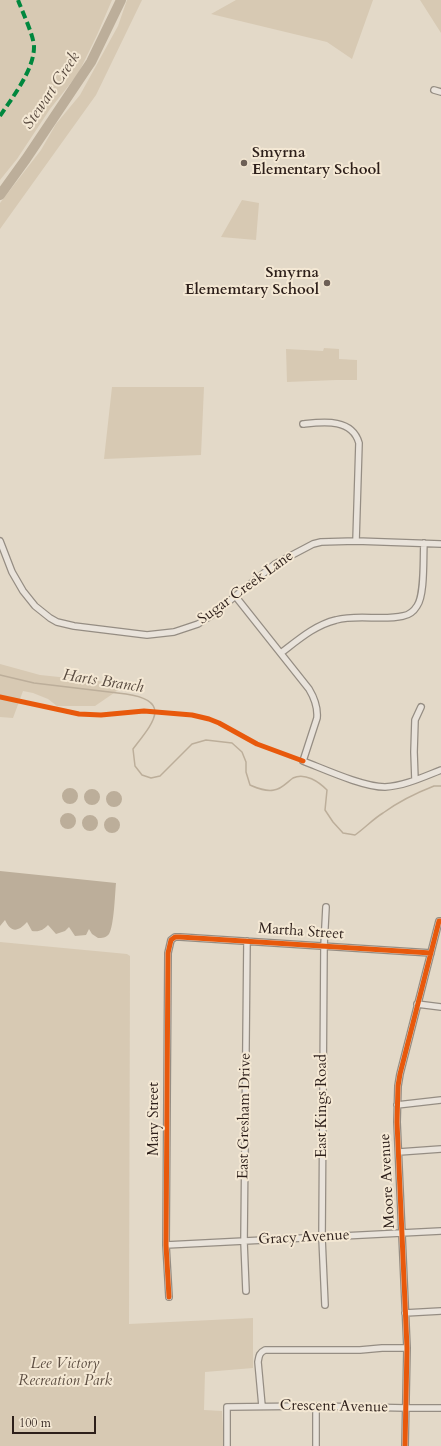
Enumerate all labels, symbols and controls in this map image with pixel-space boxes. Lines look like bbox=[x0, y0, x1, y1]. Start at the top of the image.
water label: Stewart Creek bbox=[19, 49, 85, 133]
place label: Smyrna Elementary School bbox=[252, 145, 381, 180]
marker: Smyrna Elementary School bbox=[239, 158, 249, 168]
place label: Smyrna Elememtary School bbox=[185, 265, 319, 300]
marker: Smyrna Elememtary School bbox=[322, 278, 332, 288]
street label: Sugar Creek Lane bbox=[195, 547, 297, 629]
water label: Harts Branch bbox=[61, 666, 145, 698]
street label: Martha Street bbox=[258, 920, 344, 944]
street label: East Gresham Drive bbox=[235, 1053, 255, 1179]
street label: East Kings Road bbox=[314, 1054, 332, 1158]
street label: Mary Street bbox=[146, 1082, 164, 1156]
street label: Moore Avenue bbox=[377, 1133, 399, 1229]
street label: Gracy Avenue bbox=[258, 1227, 350, 1249]
park label: Lee Victory Recreation Park bbox=[18, 1356, 112, 1391]
street label: Crescent Avenue bbox=[280, 1397, 388, 1417]
scale bar bbox=[14, 1408, 98, 1434]
text: 100 m bbox=[19, 1415, 51, 1431]

